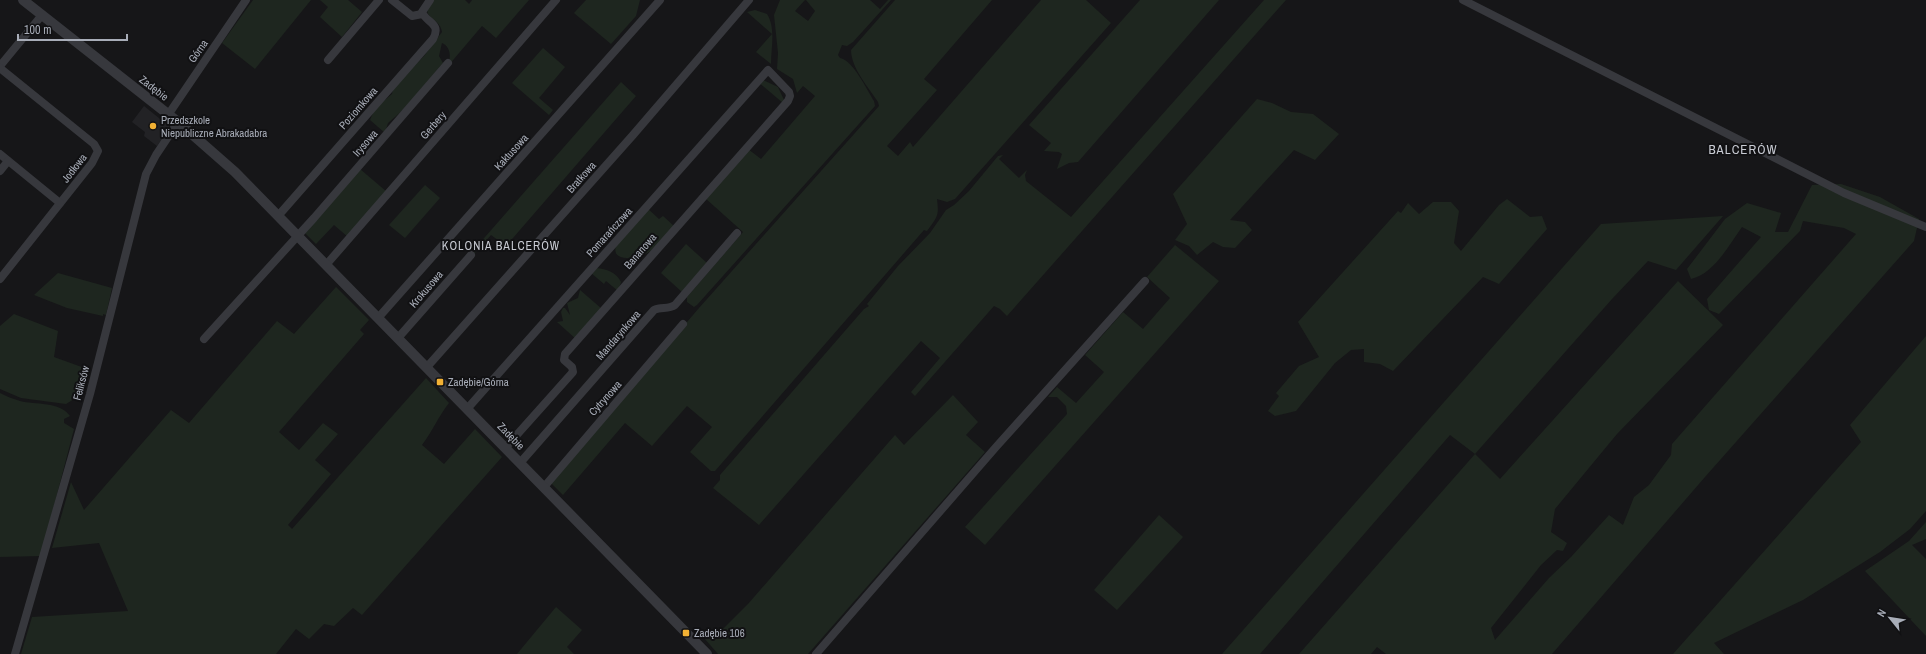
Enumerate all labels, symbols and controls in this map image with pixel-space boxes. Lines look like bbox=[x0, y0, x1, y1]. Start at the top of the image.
scale bar bbox=[18, 16, 127, 42]
text: 100 m bbox=[24, 22, 51, 38]
street label: Górna bbox=[185, 37, 211, 65]
street label: Zadębie bbox=[137, 72, 171, 104]
street label: Poziomkowa bbox=[336, 84, 380, 132]
street label: Gerbery bbox=[417, 108, 449, 142]
place label: Przedszkole Niepubliczne Abrakadabra bbox=[161, 113, 267, 140]
marker: Przedszkole Niepubliczne Abrakadabra bbox=[148, 121, 158, 131]
street label: Irysowa bbox=[350, 127, 380, 159]
street label: Kaktusowa bbox=[491, 131, 531, 173]
district label: BALCERÓW bbox=[1708, 141, 1778, 158]
street label: Jodłowa bbox=[58, 151, 90, 185]
street label: Bratkowa bbox=[563, 158, 599, 196]
street label: Pomarańczowa bbox=[583, 204, 635, 260]
street label: Bananowa bbox=[621, 230, 659, 272]
district label: KOLONIA BALCERÓW bbox=[442, 238, 560, 254]
street label: Krokusowa bbox=[406, 268, 446, 310]
street label: Mandarynkowa bbox=[593, 307, 643, 363]
street label: Feliksów bbox=[70, 364, 92, 402]
place label: Zadębie/Górna bbox=[448, 375, 509, 389]
marker: Zadębie/Górna bbox=[435, 377, 445, 387]
street label: Cytrynowa bbox=[586, 377, 624, 419]
street label: Zadębie bbox=[494, 419, 528, 453]
north arrow bbox=[1870, 598, 1910, 638]
text: N bbox=[1874, 607, 1889, 619]
place label: Zadębie 106 bbox=[694, 626, 745, 640]
marker: Zadębie 106 bbox=[681, 628, 691, 638]

